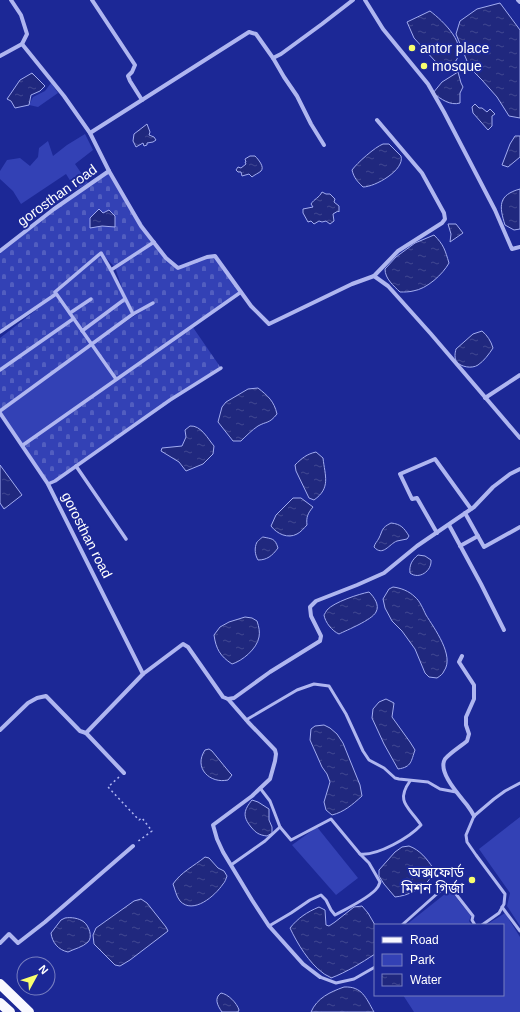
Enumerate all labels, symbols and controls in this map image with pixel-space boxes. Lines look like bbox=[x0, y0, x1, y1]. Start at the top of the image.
place label: antor place bbox=[420, 40, 489, 56]
marker: antor place bbox=[407, 43, 417, 53]
place label: mosque bbox=[432, 58, 482, 74]
marker: mosque bbox=[419, 61, 429, 71]
street label: gorosthan road bbox=[14, 161, 100, 229]
street label: gorosthan road bbox=[58, 489, 116, 581]
place label: অক্সফোর্ড মিশন গির্জা bbox=[400, 863, 465, 896]
marker: অক্সফোর্ড মিশন গির্জা bbox=[467, 875, 477, 885]
legend bbox=[374, 924, 504, 996]
text: Road bbox=[410, 933, 439, 947]
text: Park bbox=[410, 953, 436, 967]
north arrow bbox=[16, 956, 56, 996]
text: N bbox=[37, 963, 51, 977]
text: Water bbox=[410, 973, 442, 987]

